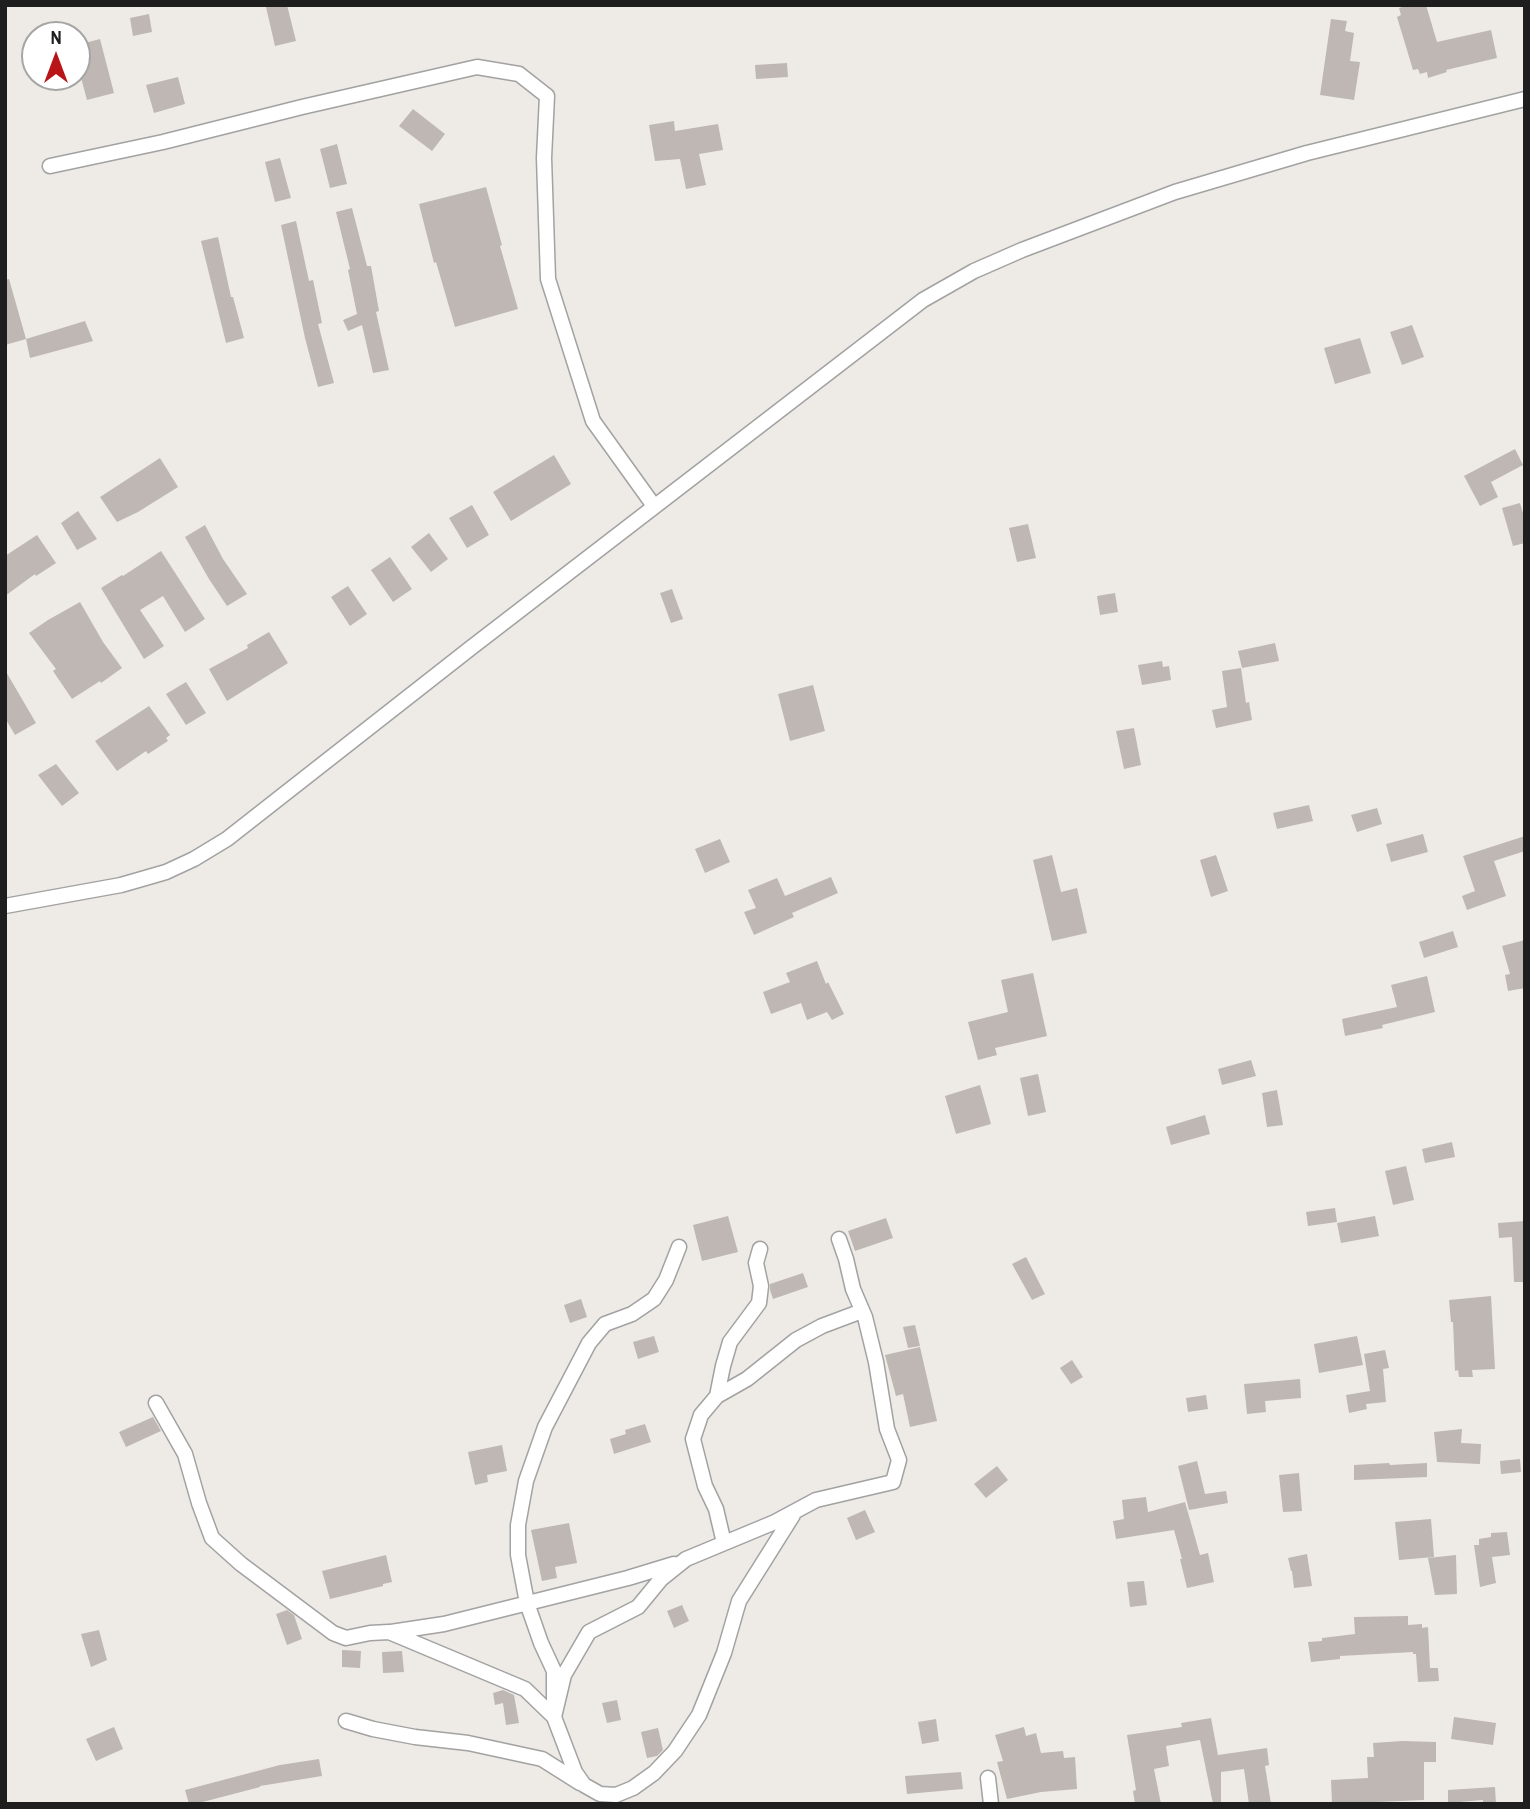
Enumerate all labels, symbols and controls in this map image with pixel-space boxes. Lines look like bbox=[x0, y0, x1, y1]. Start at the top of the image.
north arrow bbox=[21, 21, 91, 91]
text: N bbox=[50, 24, 62, 50]

